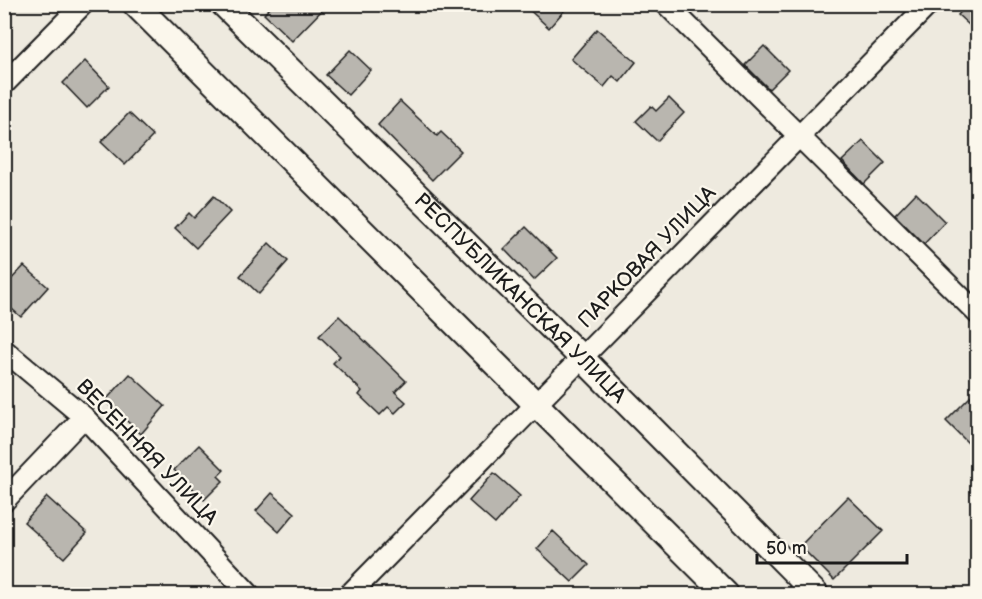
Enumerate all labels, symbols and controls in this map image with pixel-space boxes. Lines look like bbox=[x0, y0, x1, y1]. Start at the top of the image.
street label: ПАРКОВАЯ УЛИЦА bbox=[573, 181, 721, 333]
street label: РЕСПУБЛИКАНСКАЯ УЛИЦА bbox=[409, 187, 632, 408]
street label: ВЕСЕННЯЯ УЛИЦА bbox=[71, 374, 223, 530]
scale bar bbox=[757, 527, 907, 565]
text: 50 m bbox=[766, 538, 807, 559]

